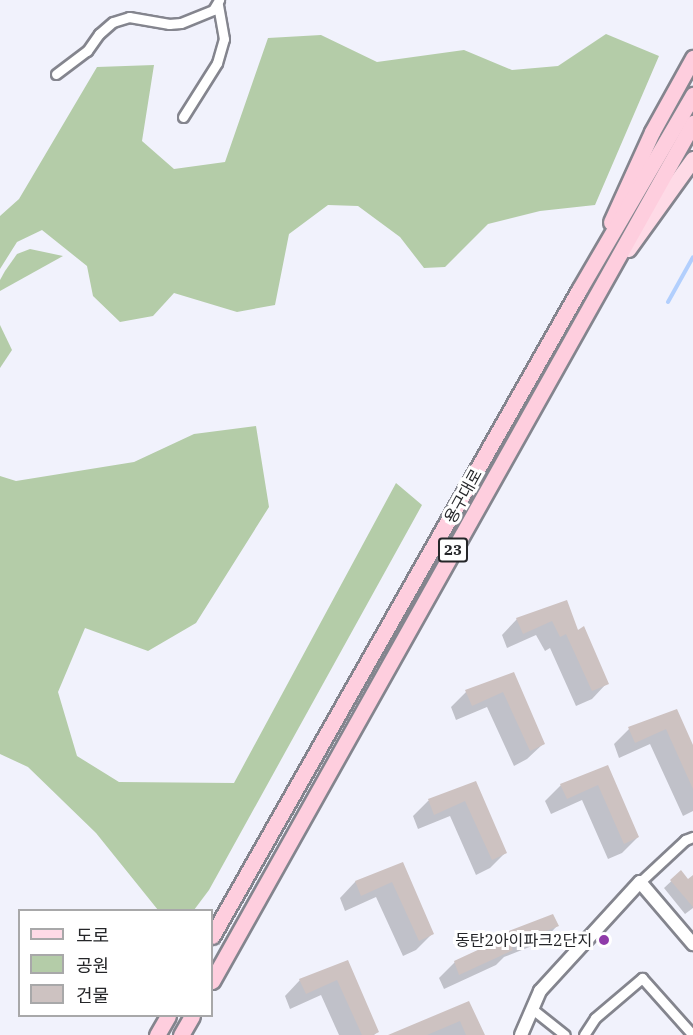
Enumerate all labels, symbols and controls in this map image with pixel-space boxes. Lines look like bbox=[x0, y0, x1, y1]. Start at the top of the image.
street label: 용구대로 bbox=[440, 466, 486, 526]
road number: 23 bbox=[438, 538, 468, 562]
legend bbox=[18, 909, 213, 1017]
text: 도로 bbox=[76, 924, 109, 947]
place label: 동탄2아이파크2단지 bbox=[455, 930, 592, 950]
marker: 동탄2아이파크2단지 bbox=[597, 933, 611, 947]
text: 공원 bbox=[76, 954, 109, 977]
text: 건물 bbox=[76, 984, 109, 1007]

